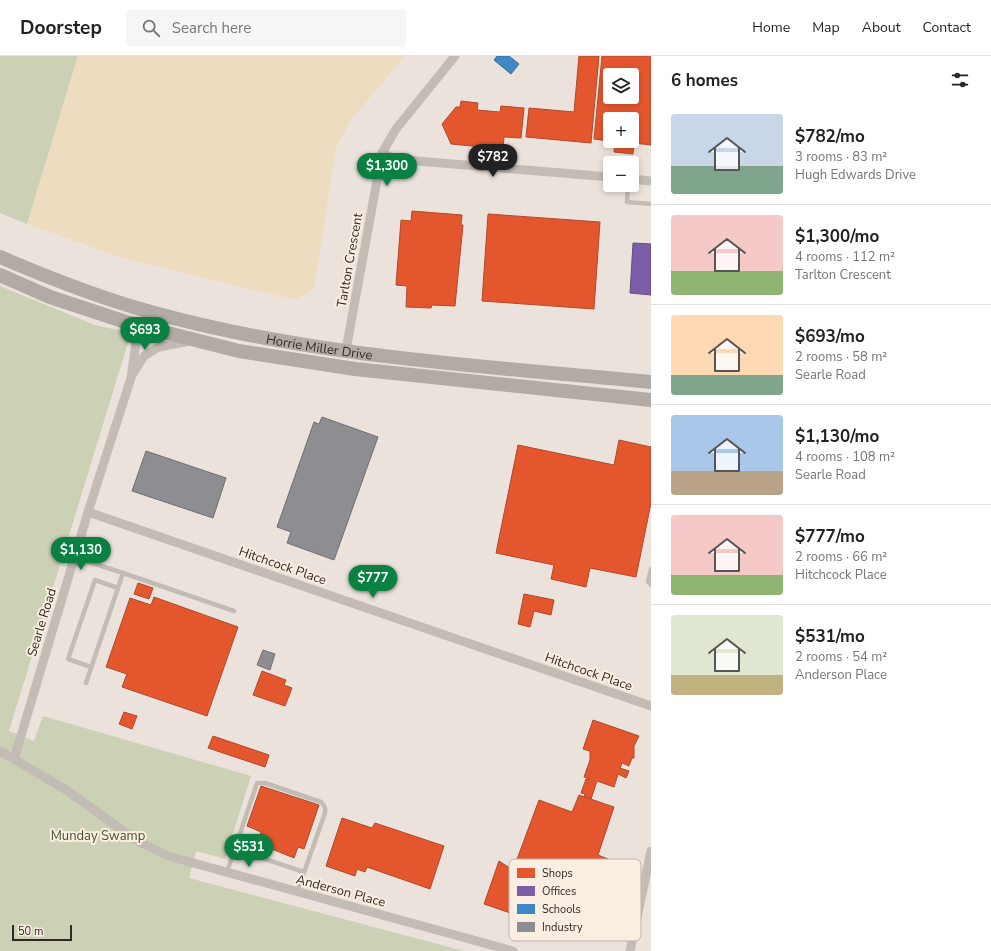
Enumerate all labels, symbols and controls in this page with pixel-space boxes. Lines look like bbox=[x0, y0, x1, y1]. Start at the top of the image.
search box bbox=[126, 10, 406, 46]
text: Doorstep bbox=[20, 15, 102, 41]
icon: search bbox=[140, 17, 162, 39]
text: Search here bbox=[172, 18, 251, 38]
text: Home bbox=[752, 18, 790, 37]
text: Map bbox=[812, 18, 840, 37]
text: About bbox=[862, 18, 901, 37]
text: Contact bbox=[923, 18, 971, 37]
map controls bbox=[603, 68, 639, 192]
button: layers bbox=[603, 68, 639, 104]
text: 6 homes bbox=[671, 69, 738, 92]
icon: filters bbox=[949, 69, 971, 91]
button: + bbox=[603, 112, 639, 148]
text: $782/mo bbox=[795, 125, 865, 148]
icon: home bbox=[703, 130, 751, 178]
pin: $782 bbox=[469, 144, 517, 178]
text: $782 bbox=[477, 148, 509, 166]
text: 3 rooms · 83 m² bbox=[795, 148, 887, 166]
pin: $1,300 bbox=[354, 153, 420, 187]
button: − bbox=[603, 156, 639, 192]
text: $1,300 bbox=[366, 157, 408, 175]
text: Hugh Edwards Drive bbox=[795, 166, 916, 184]
street label: Tarlton Crescent bbox=[333, 211, 367, 309]
text: $1,300/mo bbox=[795, 225, 879, 248]
icon: home bbox=[703, 231, 751, 279]
text: 4 rooms · 112 m² bbox=[795, 248, 895, 266]
text: Tarlton Crescent bbox=[795, 266, 891, 284]
pin: $693 bbox=[121, 317, 169, 351]
text: $693 bbox=[129, 321, 161, 339]
text: $693/mo bbox=[795, 325, 865, 348]
street label: Horrie Miller Drive bbox=[265, 330, 374, 365]
icon: home bbox=[703, 331, 751, 379]
text: 2 rooms · 58 m² bbox=[795, 348, 887, 366]
text: Searle Road bbox=[795, 366, 866, 384]
text: $1,130/mo bbox=[795, 425, 879, 448]
icon: home bbox=[703, 431, 751, 479]
text: 4 rooms · 108 m² bbox=[795, 448, 895, 466]
text: Searle Road bbox=[795, 466, 866, 484]
text: $777/mo bbox=[795, 525, 865, 548]
icon: home bbox=[703, 531, 751, 579]
pin: $1,130 bbox=[48, 537, 114, 571]
text: $1,130 bbox=[60, 541, 102, 559]
street label: Hitchcock Place bbox=[236, 543, 329, 589]
text: 2 rooms · 66 m² bbox=[795, 548, 887, 566]
pin: $777 bbox=[349, 565, 397, 599]
text: Hitchcock Place bbox=[795, 566, 887, 584]
text: $777 bbox=[357, 569, 389, 587]
street label: Searle Road bbox=[23, 586, 61, 659]
text: $531/mo bbox=[795, 625, 865, 648]
icon: home bbox=[703, 631, 751, 679]
text: 2 rooms · 54 m² bbox=[795, 648, 887, 666]
street label: Hitchcock Place bbox=[542, 649, 635, 695]
text: Anderson Place bbox=[795, 666, 887, 684]
park label: Munday Swamp bbox=[51, 827, 145, 845]
pin: $531 bbox=[225, 834, 273, 868]
text: $531 bbox=[233, 838, 265, 856]
legend bbox=[509, 859, 641, 941]
text: Shops bbox=[542, 866, 573, 881]
street label: Anderson Place bbox=[294, 870, 388, 912]
text: Offices bbox=[542, 884, 576, 899]
text: Schools bbox=[542, 902, 581, 917]
text: Industry bbox=[542, 920, 583, 935]
scale bar bbox=[12, 923, 72, 942]
text: 50 m bbox=[18, 924, 43, 939]

